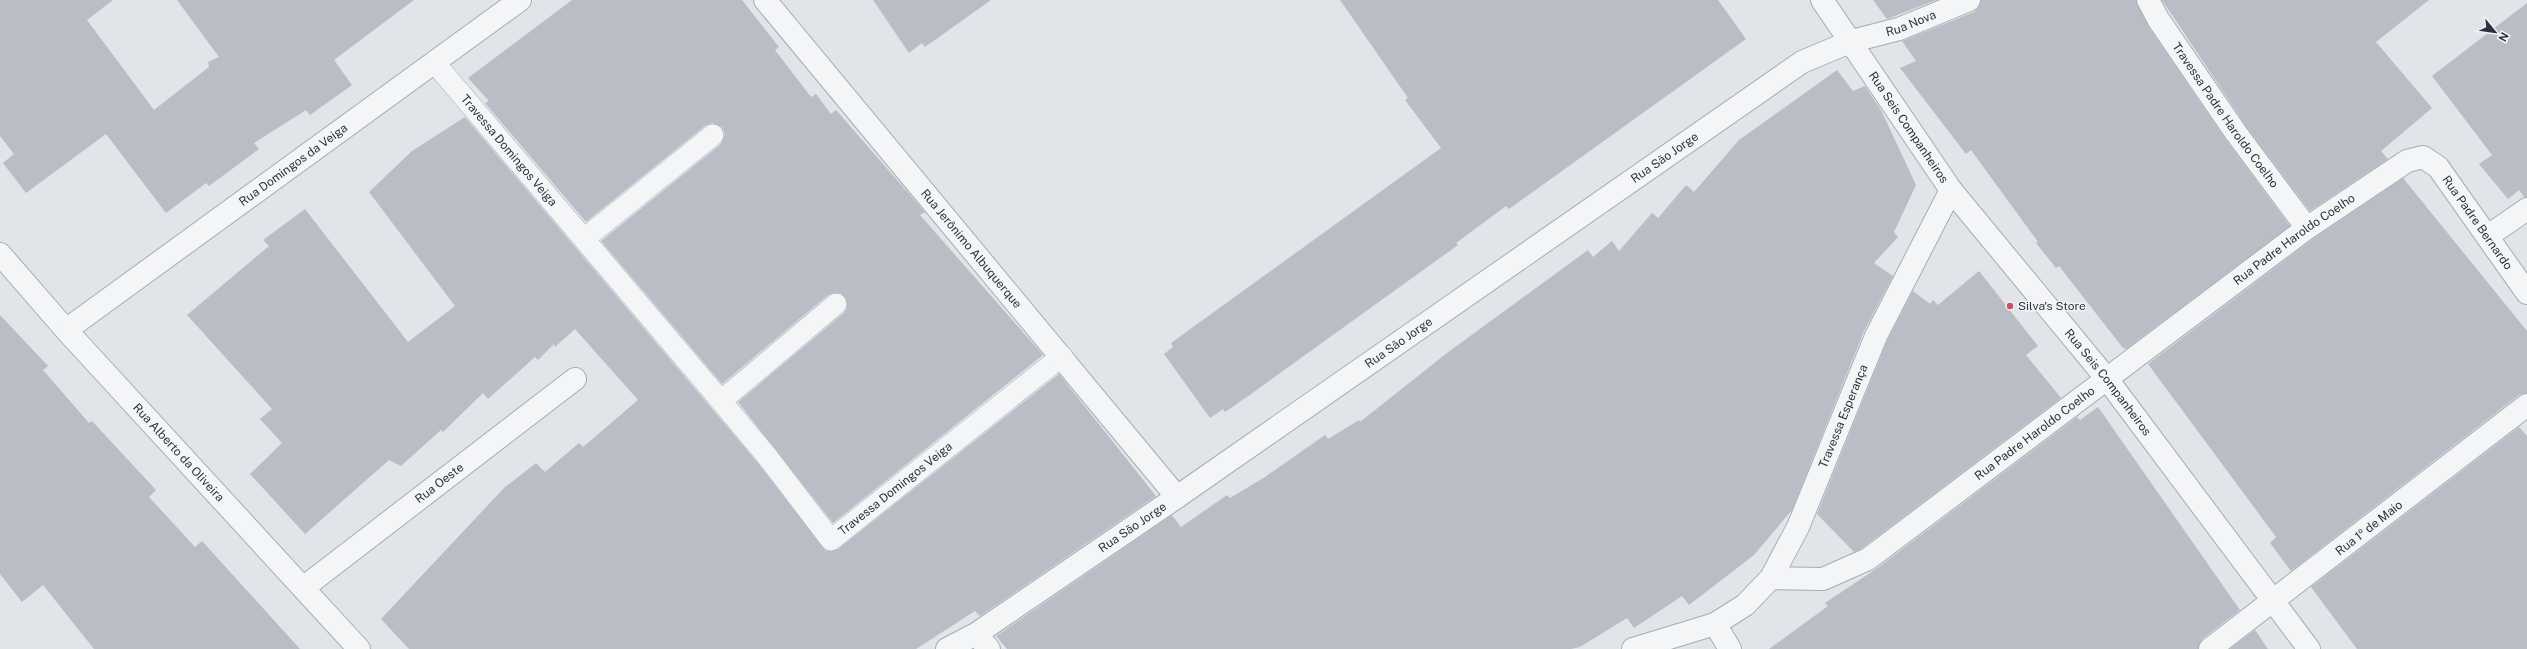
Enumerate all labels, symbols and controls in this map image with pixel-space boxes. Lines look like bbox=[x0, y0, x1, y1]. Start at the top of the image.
street label: Rua Nova bbox=[1884, 8, 1938, 39]
north arrow bbox=[2475, 12, 2515, 52]
text: N bbox=[2496, 30, 2511, 44]
street label: Travessa Padre Haroldo Coelho bbox=[2169, 40, 2282, 191]
street label: Rua Seis Companheiros bbox=[1866, 69, 1951, 186]
street label: Travessa Domingos Veiga bbox=[458, 92, 560, 209]
street label: Rua Domingos da Veiga bbox=[236, 121, 350, 209]
street label: Rua São Jorge bbox=[1628, 129, 1701, 186]
street label: Rua Padre Bernardo bbox=[2439, 173, 2515, 273]
street label: Rua Jerônimo Albuquerque bbox=[918, 186, 1025, 311]
street label: Rua Padre Haroldo Coelho bbox=[2231, 191, 2358, 288]
place label: Silva's Store bbox=[2018, 299, 2086, 313]
marker: Silva's Store bbox=[2005, 301, 2015, 311]
street label: Rua São Jorge bbox=[1362, 314, 1435, 371]
street label: Rua Seis Companheiros bbox=[2062, 326, 2154, 439]
street label: Travessa Esperança bbox=[1816, 362, 1871, 470]
street label: Rua Padre Haroldo Coelho bbox=[1972, 383, 2098, 483]
street label: Rua Alberto da Oliveira bbox=[130, 401, 227, 504]
street label: Travessa Domingos Veiga bbox=[836, 439, 955, 538]
street label: Rua Oeste bbox=[412, 460, 467, 506]
street label: Rua 1º de Maio bbox=[2333, 497, 2405, 558]
street label: Rua São Jorge bbox=[1096, 499, 1169, 555]

